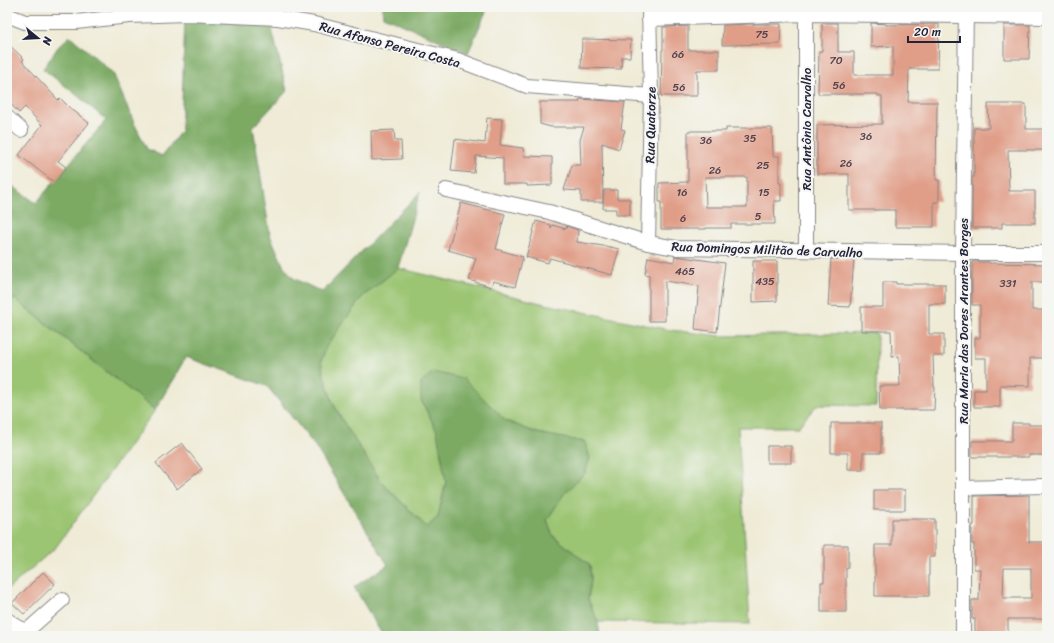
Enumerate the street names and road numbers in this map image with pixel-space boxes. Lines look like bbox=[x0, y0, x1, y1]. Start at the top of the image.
street label: Rua Afonso Pereira Costa bbox=[317, 15, 463, 74]
street label: Rua Antônio Carvalho bbox=[795, 67, 818, 190]
street label: Rua Quatorze bbox=[638, 86, 663, 164]
street label: Rua Maria das Dores Arantes Borges bbox=[952, 217, 975, 424]
street label: Rua Domingos Militão de Carvalho bbox=[671, 235, 864, 264]

